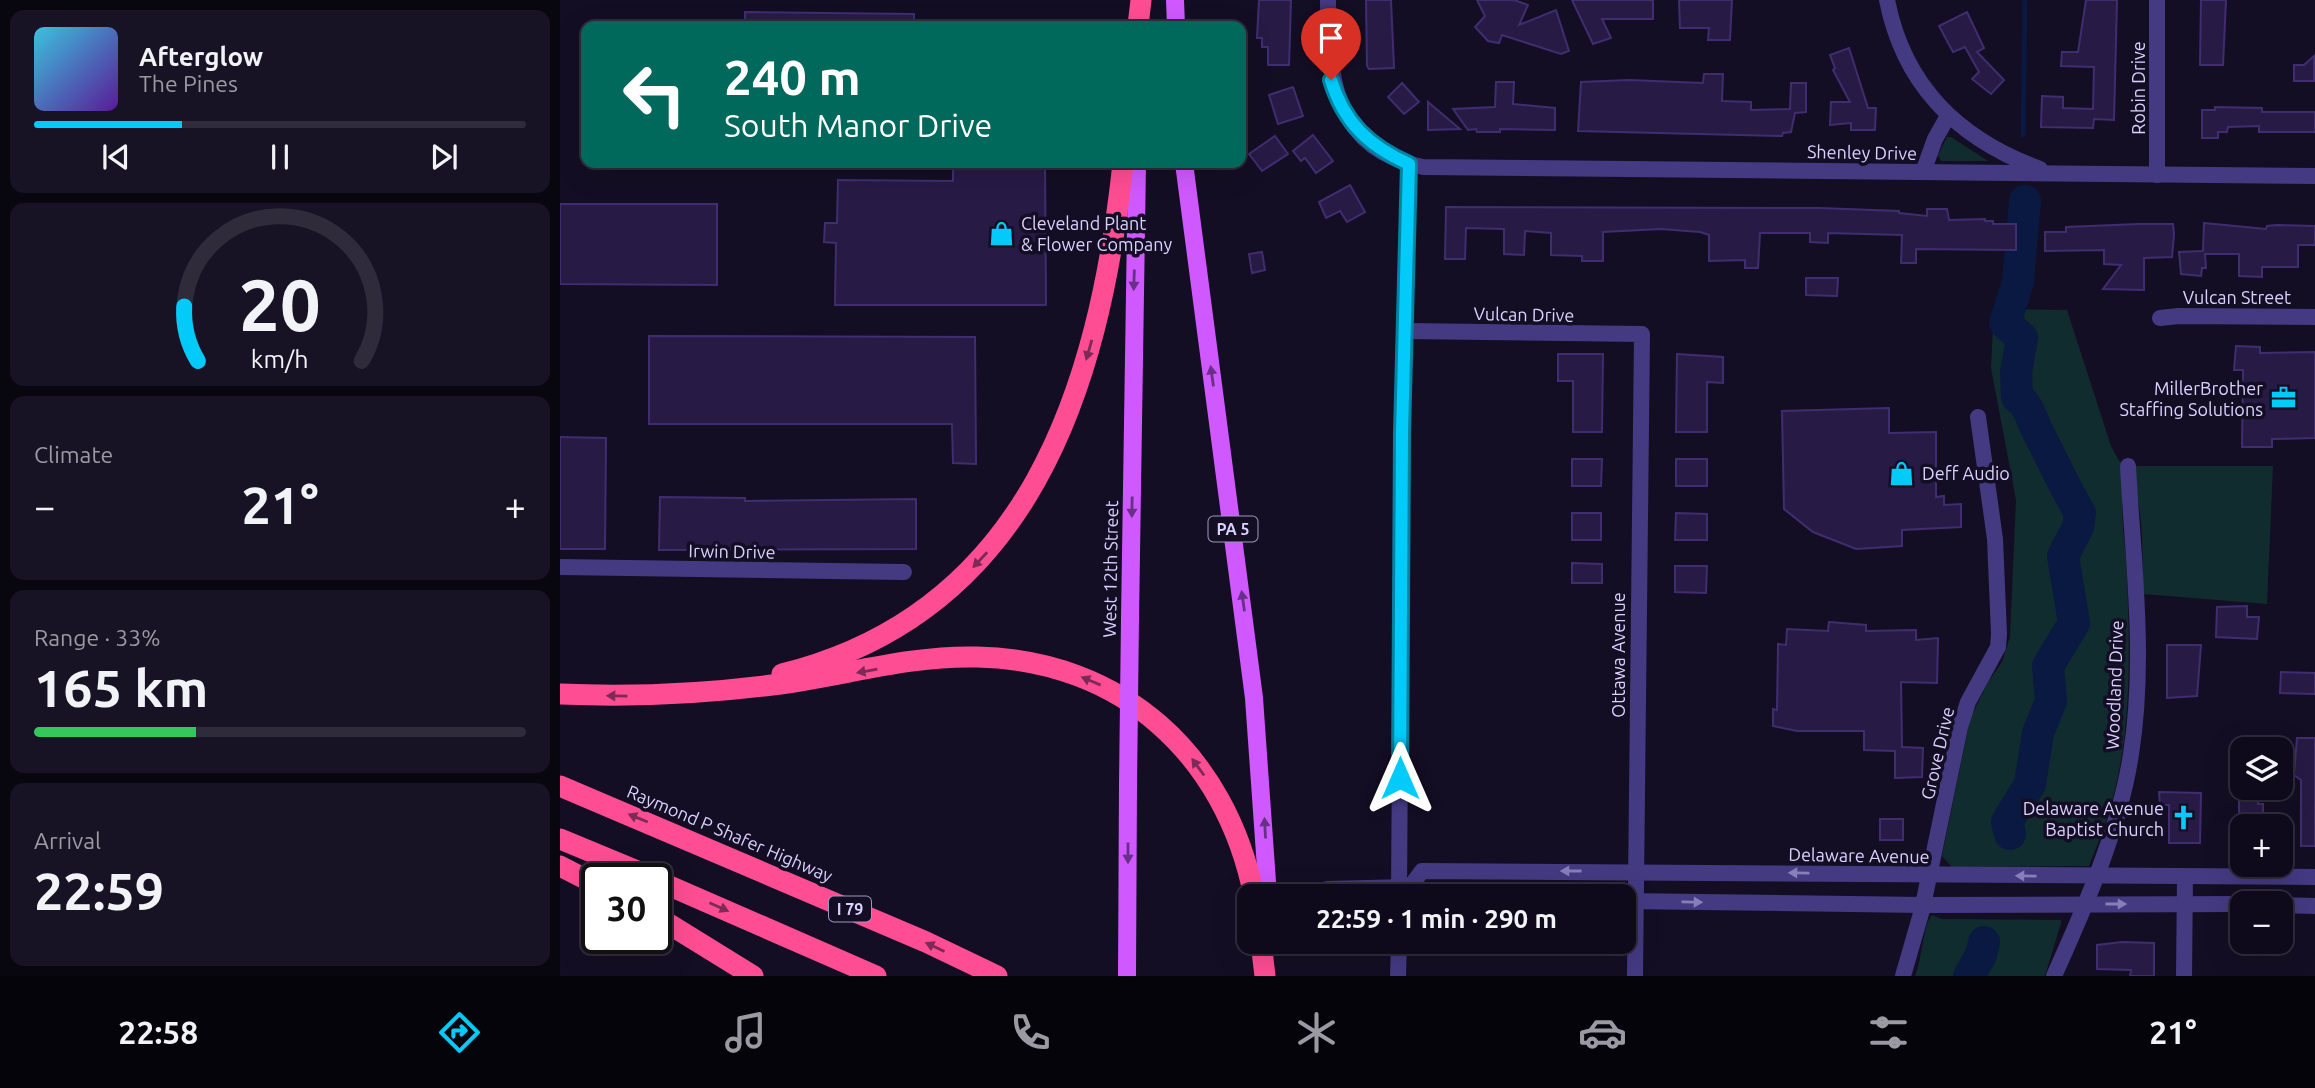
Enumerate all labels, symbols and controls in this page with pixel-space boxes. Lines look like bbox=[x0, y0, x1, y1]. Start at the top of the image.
pin bbox=[1301, 8, 1361, 80]
icon: arrive bbox=[1312, 19, 1350, 57]
street label: Robin Drive bbox=[2128, 41, 2148, 135]
text: Afterglow bbox=[139, 42, 263, 71]
icon: left bbox=[609, 49, 700, 140]
text: 240 m bbox=[724, 49, 861, 104]
text: The Pines bbox=[139, 71, 238, 96]
text: South Manor Drive bbox=[724, 107, 992, 143]
icon: previous bbox=[97, 138, 135, 176]
icon: pause bbox=[261, 138, 299, 176]
icon: next bbox=[425, 138, 463, 176]
street label: Shenley Drive bbox=[1807, 141, 1917, 163]
place label: Cleveland Plant & Flower Company bbox=[1021, 213, 1172, 254]
shop icon: Cleveland Plant & Flower Company bbox=[987, 219, 1015, 247]
text: 20 bbox=[239, 263, 321, 345]
one-way arrow bbox=[1128, 269, 1140, 291]
street label: Vulcan Street bbox=[2183, 287, 2291, 307]
street label: Vulcan Drive bbox=[1473, 303, 1575, 325]
one-way arrow bbox=[1083, 340, 1093, 361]
text: km/h bbox=[251, 345, 309, 373]
one-way arrow bbox=[1206, 365, 1217, 387]
place label: MillerBrother Staffing Solutions bbox=[2119, 378, 2263, 419]
office icon: MillerBrother Staffing Solutions bbox=[2269, 384, 2297, 412]
text: Climate bbox=[34, 442, 113, 467]
shop icon: Deff Audio bbox=[1888, 459, 1916, 487]
place label: Deff Audio bbox=[1922, 463, 2010, 483]
text: 21° bbox=[241, 476, 319, 534]
text: − bbox=[34, 485, 55, 527]
text: + bbox=[505, 485, 526, 527]
one-way arrow bbox=[1126, 497, 1138, 519]
street label: West 12th Street bbox=[1099, 500, 1121, 638]
road number: PA 5 bbox=[1208, 516, 1258, 542]
street label: Irwin Drive bbox=[688, 540, 776, 562]
one-way arrow bbox=[972, 551, 988, 568]
one-way arrow bbox=[1237, 590, 1248, 612]
street label: Ottawa Avenue bbox=[1608, 592, 1628, 718]
street label: Woodland Drive bbox=[2102, 620, 2126, 750]
text: Range · 33% bbox=[34, 625, 161, 650]
text: 165 km bbox=[34, 659, 208, 717]
one-way arrow bbox=[856, 665, 878, 676]
one-way arrow bbox=[1080, 675, 1101, 686]
one-way arrow bbox=[606, 690, 628, 702]
street label: Grove Drive bbox=[1917, 705, 1957, 801]
map controls bbox=[2230, 737, 2293, 954]
button: layers bbox=[2230, 737, 2293, 800]
position arrow bbox=[1363, 741, 1437, 815]
one-way arrow bbox=[1191, 758, 1205, 776]
street label: Raymond P Shafer Highway bbox=[624, 781, 836, 886]
place label: Delaware Avenue Baptist Church bbox=[2023, 798, 2164, 839]
church icon: Delaware Avenue Baptist Church bbox=[2170, 804, 2198, 832]
one-way arrow bbox=[628, 813, 649, 824]
button: + bbox=[2230, 814, 2293, 877]
one-way arrow bbox=[1259, 817, 1270, 839]
text: Arrival bbox=[34, 828, 101, 853]
one-way arrow bbox=[1122, 843, 1134, 865]
street label: Delaware Avenue bbox=[1788, 844, 1930, 866]
text: 22:59 bbox=[34, 862, 164, 920]
speed limit sign: 30 bbox=[581, 863, 672, 954]
one-way arrow bbox=[1560, 865, 1582, 877]
one-way arrow bbox=[1788, 868, 1810, 879]
one-way arrow bbox=[2015, 870, 2037, 882]
button: − bbox=[2230, 891, 2293, 954]
one-way arrow bbox=[1681, 896, 1703, 908]
road number: I 79 bbox=[829, 897, 871, 922]
one-way arrow bbox=[2105, 898, 2127, 910]
one-way arrow bbox=[709, 901, 729, 913]
text: 22:59 · 1 min · 290 m bbox=[1316, 904, 1557, 933]
one-way arrow bbox=[925, 941, 945, 952]
icon: directions bbox=[435, 1008, 484, 1057]
icon: music bbox=[721, 1008, 770, 1057]
icon: phone bbox=[1006, 1008, 1055, 1057]
icon: climate bbox=[1292, 1008, 1341, 1057]
icon: car bbox=[1578, 1008, 1627, 1057]
icon: filters bbox=[1864, 1008, 1913, 1057]
text: 22:58 bbox=[118, 1014, 198, 1050]
text: 21° bbox=[2149, 1014, 2197, 1050]

